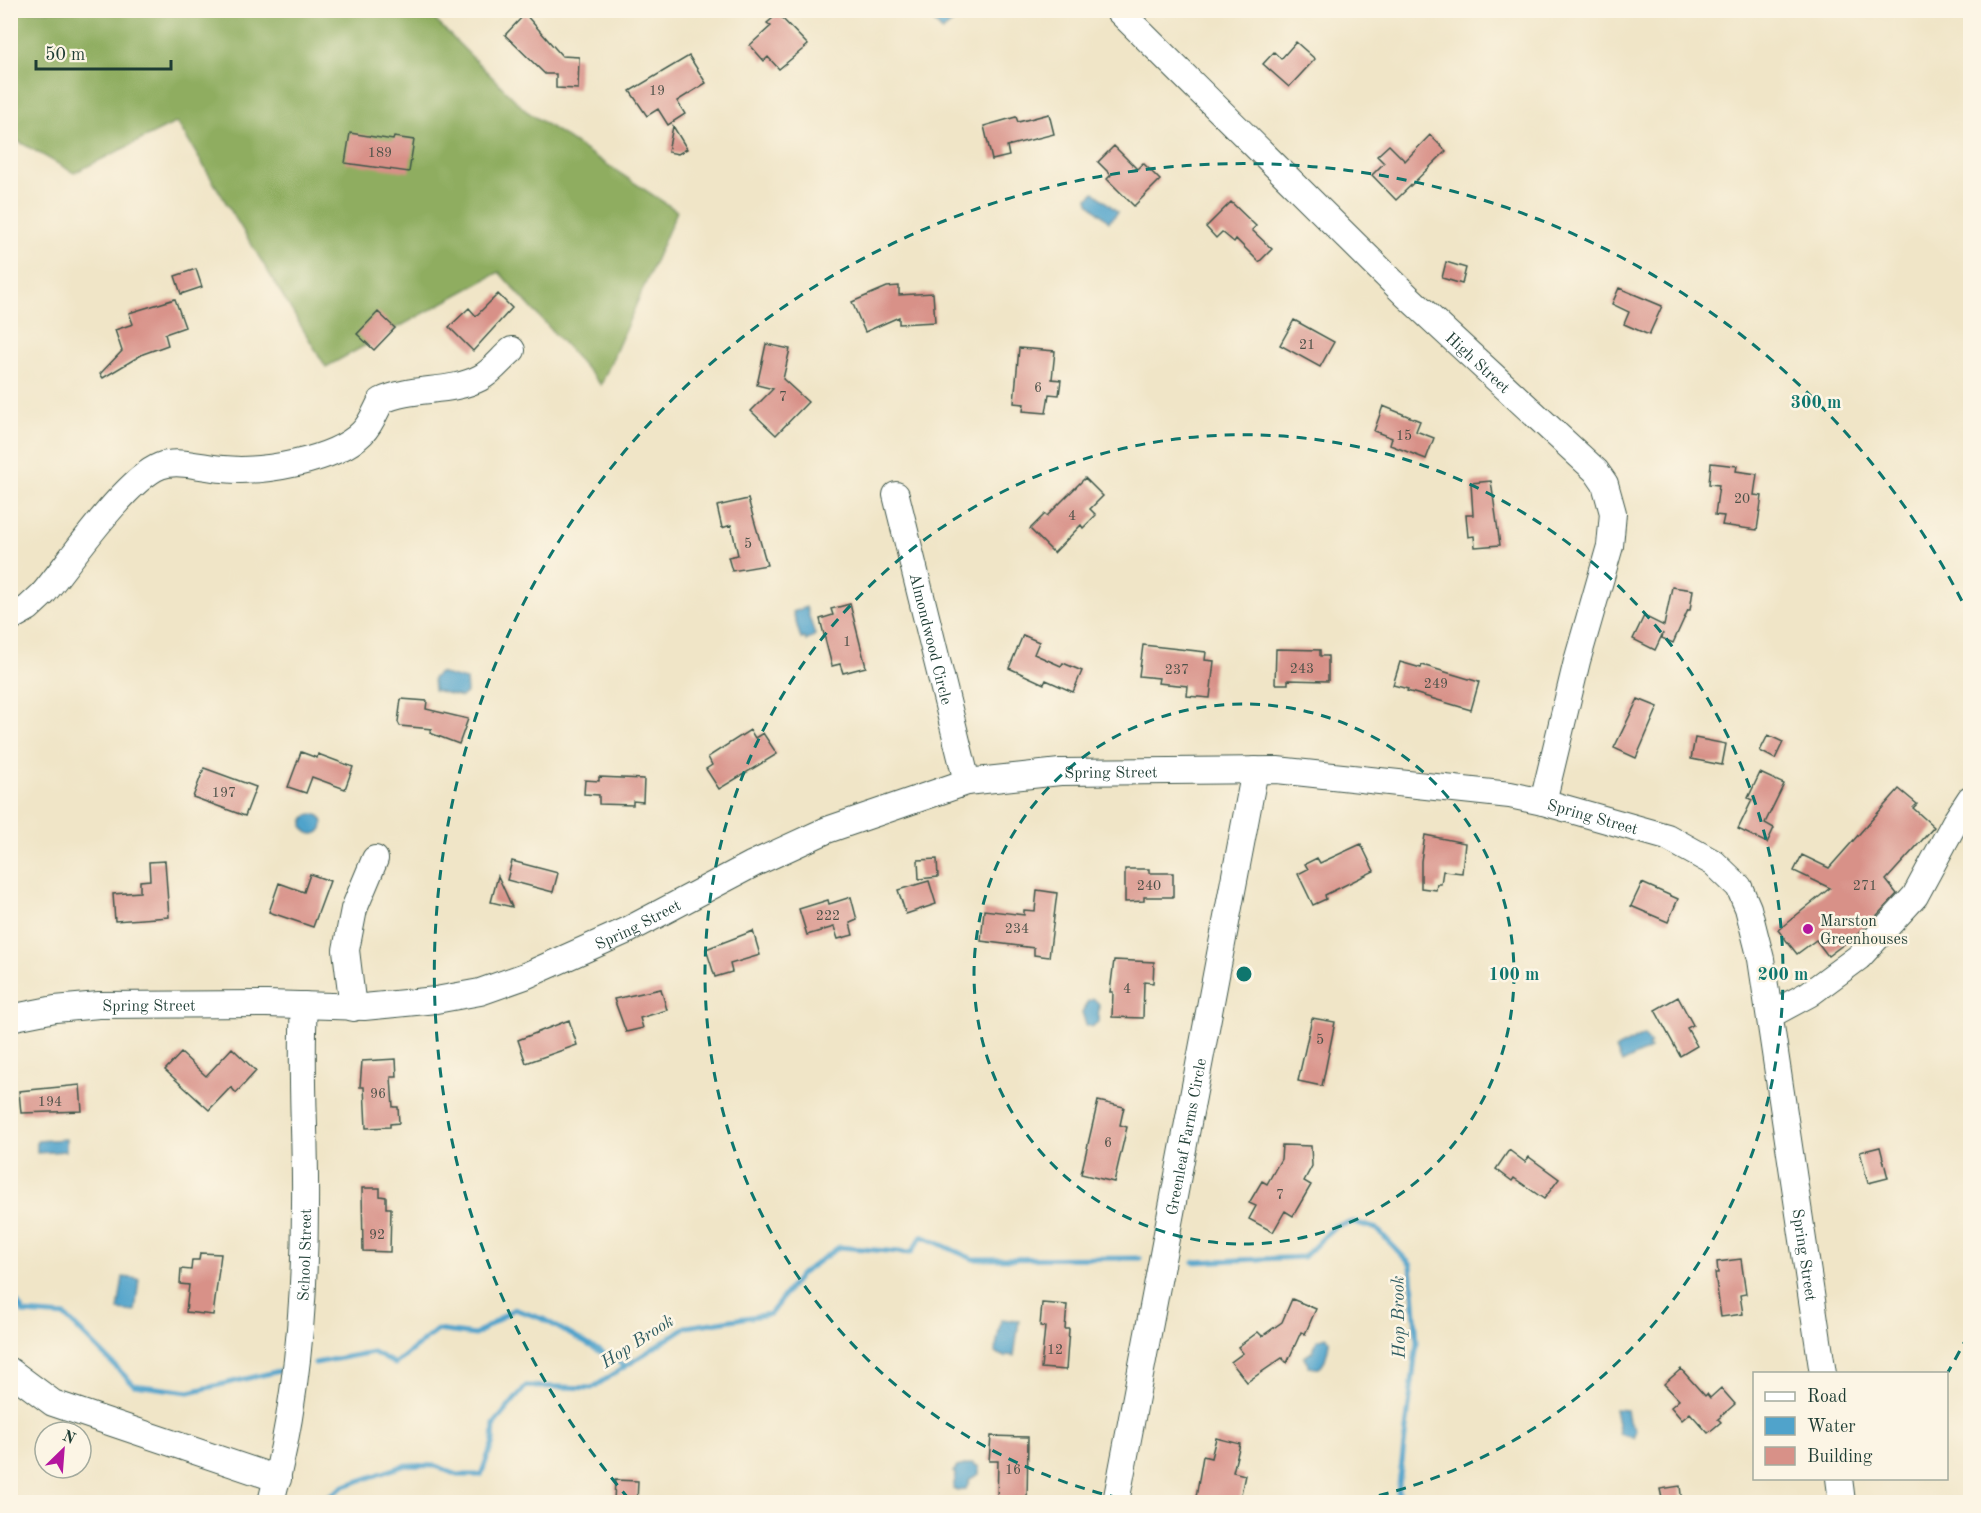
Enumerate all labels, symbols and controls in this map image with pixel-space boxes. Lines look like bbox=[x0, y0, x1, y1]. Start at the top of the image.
scale bar bbox=[36, 33, 171, 71]
text: 50 m bbox=[45, 46, 85, 64]
house number: 19 bbox=[649, 84, 665, 98]
house number: 189 bbox=[368, 146, 392, 160]
street label: High Street bbox=[1442, 330, 1513, 397]
house number: 21 bbox=[1299, 338, 1315, 352]
house number: 6 bbox=[1034, 381, 1042, 395]
house number: 7 bbox=[779, 390, 787, 404]
text: 300 m bbox=[1791, 394, 1841, 412]
house number: 15 bbox=[1396, 429, 1412, 443]
house number: 20 bbox=[1734, 492, 1750, 506]
house number: 4 bbox=[1068, 509, 1076, 523]
house number: 5 bbox=[744, 537, 752, 551]
street label: Almondwood Circle bbox=[906, 572, 954, 707]
house number: 1 bbox=[843, 635, 851, 649]
house number: 243 bbox=[1290, 662, 1314, 676]
house number: 237 bbox=[1165, 663, 1189, 677]
house number: 249 bbox=[1424, 677, 1448, 691]
street label: Spring Street bbox=[1064, 765, 1158, 782]
house number: 197 bbox=[212, 786, 236, 800]
street label: Spring Street bbox=[1545, 798, 1640, 838]
house number: 240 bbox=[1137, 879, 1161, 893]
house number: 271 bbox=[1853, 879, 1877, 893]
street label: Spring Street bbox=[593, 897, 684, 954]
house number: 222 bbox=[816, 909, 840, 923]
place label: Marston Greenhouses bbox=[1820, 914, 1908, 948]
house number: 234 bbox=[1005, 922, 1029, 936]
marker: Marston Greenhouses bbox=[1801, 922, 1815, 936]
centre of rings bbox=[1234, 964, 1254, 984]
text: 100 m bbox=[1489, 966, 1539, 984]
text: 200 m bbox=[1758, 966, 1808, 984]
house number: 4 bbox=[1123, 982, 1131, 996]
street label: Spring Street bbox=[102, 998, 196, 1015]
house number: 5 bbox=[1316, 1033, 1324, 1047]
street label: Greenleaf Farms Circle bbox=[1165, 1057, 1210, 1217]
house number: 96 bbox=[370, 1087, 386, 1101]
house number: 194 bbox=[38, 1095, 62, 1109]
house number: 6 bbox=[1104, 1136, 1112, 1150]
house number: 7 bbox=[1276, 1188, 1284, 1202]
street label: School Street bbox=[296, 1208, 315, 1302]
street label: Spring Street bbox=[1788, 1208, 1818, 1303]
house number: 92 bbox=[369, 1228, 385, 1242]
water label: Hop Brook bbox=[1389, 1275, 1409, 1360]
water label: Hop Brook bbox=[597, 1312, 677, 1373]
house number: 12 bbox=[1047, 1343, 1063, 1357]
legend bbox=[1753, 1372, 1948, 1480]
text: Road bbox=[1807, 1388, 1847, 1406]
text: Water bbox=[1807, 1418, 1856, 1436]
north arrow bbox=[33, 1420, 93, 1480]
text: N bbox=[60, 1428, 78, 1448]
text: Building bbox=[1807, 1448, 1873, 1466]
house number: 16 bbox=[1005, 1463, 1021, 1477]

